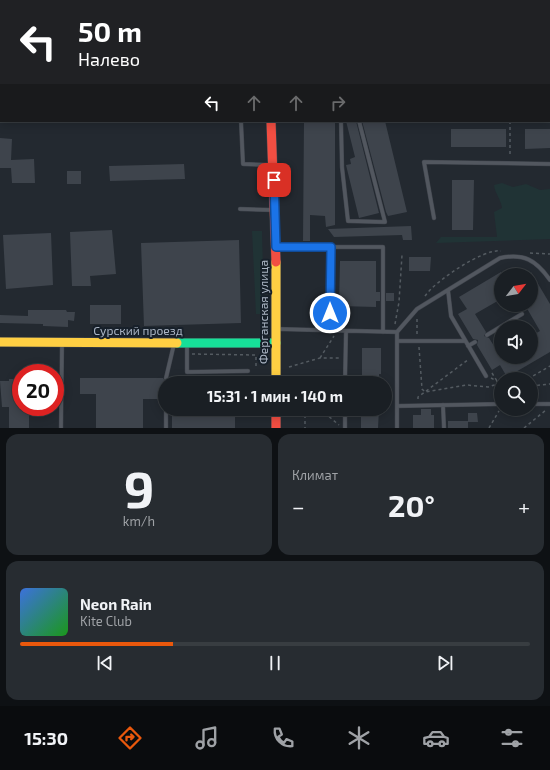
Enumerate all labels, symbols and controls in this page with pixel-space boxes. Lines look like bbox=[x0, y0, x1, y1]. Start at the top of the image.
text: 50 m bbox=[78, 14, 142, 48]
icon: left bbox=[12, 16, 64, 68]
text: Налево bbox=[78, 48, 140, 70]
icon: left bbox=[201, 92, 223, 114]
icon: ahead bbox=[243, 92, 265, 114]
icon: ahead bbox=[285, 92, 307, 114]
icon: right bbox=[327, 92, 349, 114]
pin bbox=[257, 163, 291, 197]
icon: arrive bbox=[263, 169, 285, 191]
street label: Ферганская улица bbox=[256, 260, 271, 364]
north arrow bbox=[494, 268, 538, 312]
map controls bbox=[494, 268, 538, 416]
position arrow bbox=[309, 292, 351, 334]
button: sound bbox=[494, 320, 538, 364]
street label: Сурский проезд bbox=[93, 323, 183, 338]
speed limit sign: 20 bbox=[12, 364, 64, 416]
button: search bbox=[494, 372, 538, 416]
text: 15:31 · 1 мин · 140 m bbox=[207, 387, 343, 405]
text: 9 bbox=[124, 456, 154, 518]
text: Климат bbox=[292, 467, 338, 483]
text: 20° bbox=[388, 487, 435, 523]
text: − bbox=[292, 493, 305, 519]
text: + bbox=[518, 493, 530, 519]
text: km/h bbox=[123, 513, 155, 529]
text: Neon Rain bbox=[80, 595, 152, 613]
text: Kite Club bbox=[80, 613, 132, 629]
icon: previous bbox=[94, 652, 116, 674]
icon: pause bbox=[264, 652, 286, 674]
icon: next bbox=[434, 652, 456, 674]
icon: directions bbox=[116, 724, 144, 752]
icon: music bbox=[193, 724, 221, 752]
icon: phone bbox=[269, 724, 297, 752]
icon: climate bbox=[345, 724, 373, 752]
icon: car bbox=[422, 724, 450, 752]
icon: filters bbox=[498, 724, 526, 752]
text: 15:30 bbox=[24, 727, 68, 749]

